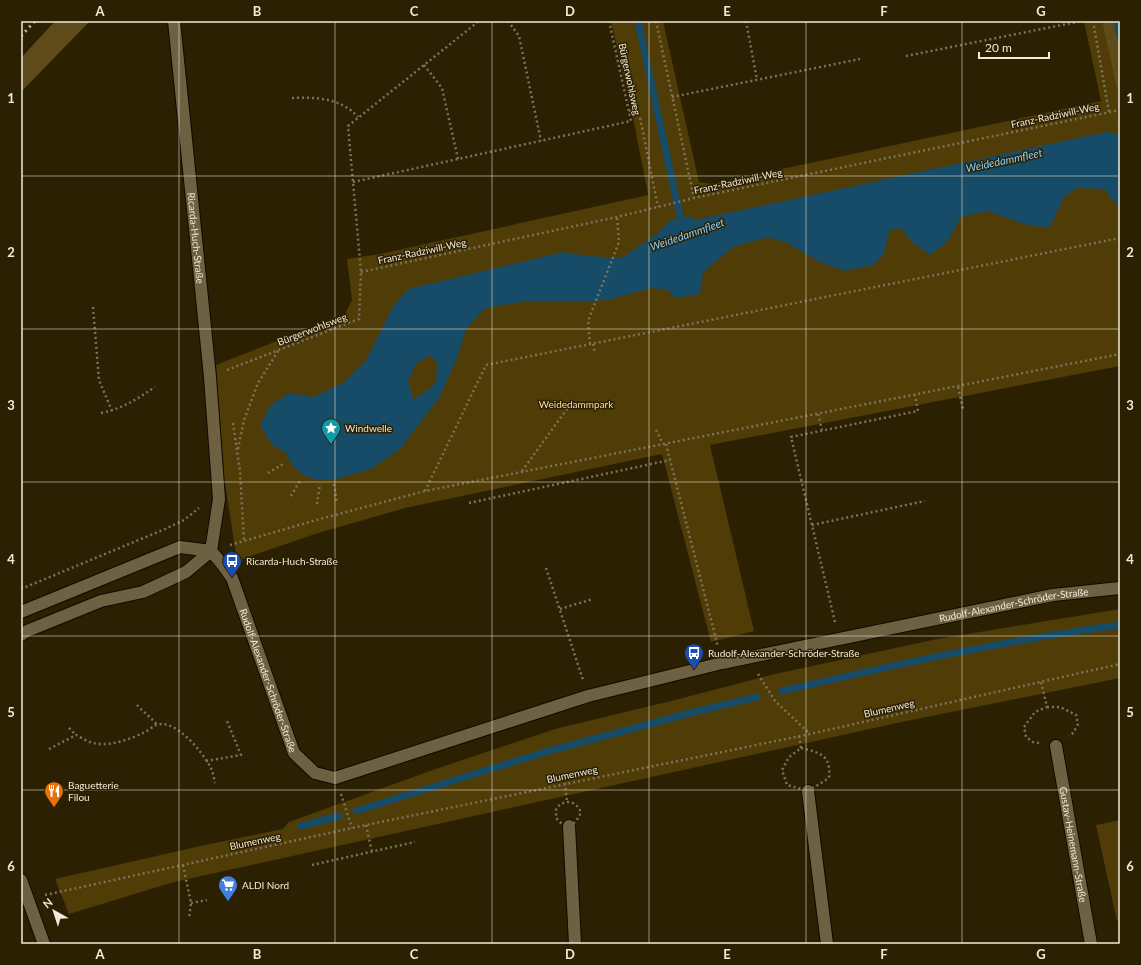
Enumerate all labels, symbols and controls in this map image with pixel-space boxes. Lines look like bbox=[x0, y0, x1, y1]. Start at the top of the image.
text: A bbox=[94, 3, 105, 19]
text: B bbox=[253, 3, 262, 19]
text: C bbox=[410, 3, 419, 19]
text: D bbox=[565, 3, 575, 19]
text: E bbox=[723, 3, 731, 19]
text: F bbox=[880, 3, 888, 19]
text: G bbox=[1036, 3, 1046, 19]
scale bar bbox=[979, 34, 1049, 60]
text: 20 m bbox=[985, 40, 1012, 55]
street label: Bürgerwohlsweg bbox=[616, 42, 644, 116]
text: 1 bbox=[7, 90, 15, 106]
text: 1 bbox=[1126, 90, 1134, 106]
street label: Franz-Radziwill-Weg bbox=[1010, 100, 1100, 130]
water label: Weidedammfleet bbox=[965, 146, 1044, 174]
street label: Franz-Radziwill-Weg bbox=[693, 166, 783, 196]
street label: Ricarda-Huch-Straße bbox=[185, 192, 207, 284]
water label: Weidedammfleet bbox=[648, 215, 726, 253]
street label: Franz-Radziwill-Weg bbox=[377, 236, 467, 266]
text: 2 bbox=[7, 244, 15, 260]
text: 2 bbox=[1126, 244, 1134, 260]
street label: Bürgerwohlsweg bbox=[276, 310, 348, 348]
text: 3 bbox=[7, 397, 15, 413]
text: 3 bbox=[1126, 397, 1134, 413]
park label: Weidedammpark bbox=[539, 398, 614, 410]
place icon: Windwelle bbox=[320, 417, 342, 445]
place label: Windwelle bbox=[345, 422, 392, 434]
bus stop icon: Ricarda-Huch-Straße bbox=[221, 550, 243, 578]
text: 4 bbox=[7, 551, 15, 567]
text: 4 bbox=[1126, 551, 1134, 567]
place label: Ricarda-Huch-Straße bbox=[246, 555, 338, 567]
street label: Rudolf-Alexander-Schröder-Straße bbox=[938, 585, 1089, 624]
street label: Rudolf-Alexander-Schröder-Straße bbox=[237, 607, 299, 754]
bus stop icon: Rudolf-Alexander-Schröder-Straße bbox=[683, 642, 705, 670]
place label: Rudolf-Alexander-Schröder-Straße bbox=[708, 647, 860, 659]
street label: Blumenweg bbox=[862, 696, 916, 720]
text: 5 bbox=[7, 704, 15, 720]
text: 5 bbox=[1126, 704, 1134, 720]
street label: Blumenweg bbox=[545, 763, 599, 785]
place label: Baguetterie Filou bbox=[68, 779, 119, 803]
restaurant icon: Baguetterie Filou bbox=[43, 780, 65, 808]
street label: Gustav-Heinemann-Straße bbox=[1057, 786, 1090, 903]
street label: Blumenweg bbox=[228, 830, 282, 852]
text: 6 bbox=[7, 858, 15, 874]
text: 6 bbox=[1126, 858, 1134, 874]
supermarket icon: ALDI Nord bbox=[217, 874, 239, 902]
place label: ALDI Nord bbox=[242, 879, 289, 891]
north arrow bbox=[34, 891, 74, 931]
text: N bbox=[40, 895, 55, 911]
text: A bbox=[94, 946, 105, 962]
text: B bbox=[253, 946, 262, 962]
text: C bbox=[410, 946, 419, 962]
text: D bbox=[565, 946, 575, 962]
text: E bbox=[723, 946, 731, 962]
text: F bbox=[880, 946, 888, 962]
text: G bbox=[1036, 946, 1046, 962]

